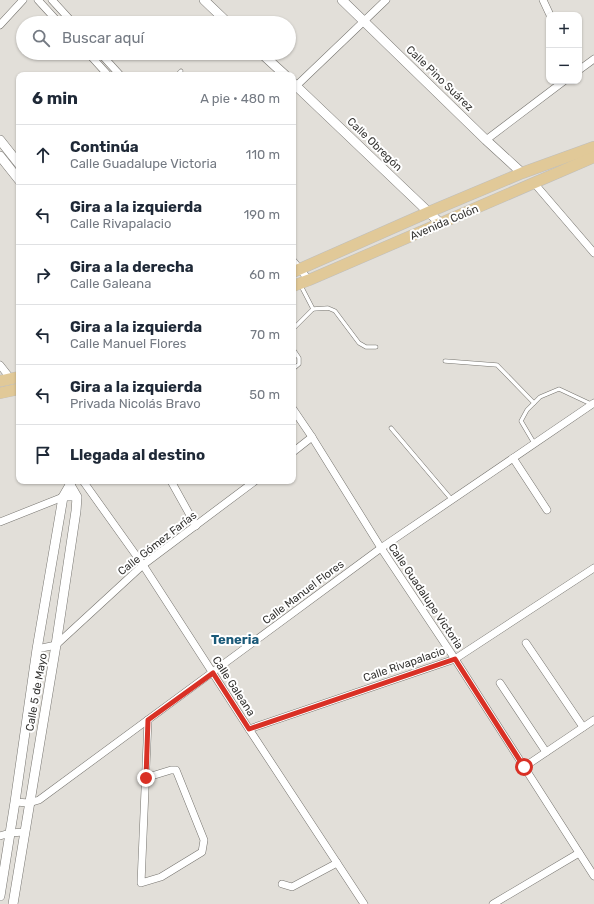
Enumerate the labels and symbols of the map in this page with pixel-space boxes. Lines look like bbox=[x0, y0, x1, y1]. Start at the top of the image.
street label: Calle Pino Suárez bbox=[403, 43, 476, 114]
street label: Calle Obregón bbox=[344, 115, 405, 174]
street label: Avenida Colón bbox=[408, 202, 480, 243]
street label: Calle Gómez Farías bbox=[115, 508, 200, 578]
street label: Calle Guadalupe Victoria bbox=[385, 541, 466, 651]
street label: Calle Manuel Flores bbox=[260, 557, 347, 627]
district label: Teneria bbox=[211, 632, 259, 647]
street label: Calle Rivapalacio bbox=[361, 644, 447, 685]
street label: Calle 5 de Mayo bbox=[23, 652, 50, 732]
street label: Calle Galeana bbox=[209, 654, 258, 719]
route start bbox=[515, 758, 533, 776]
route end bbox=[137, 769, 155, 787]

